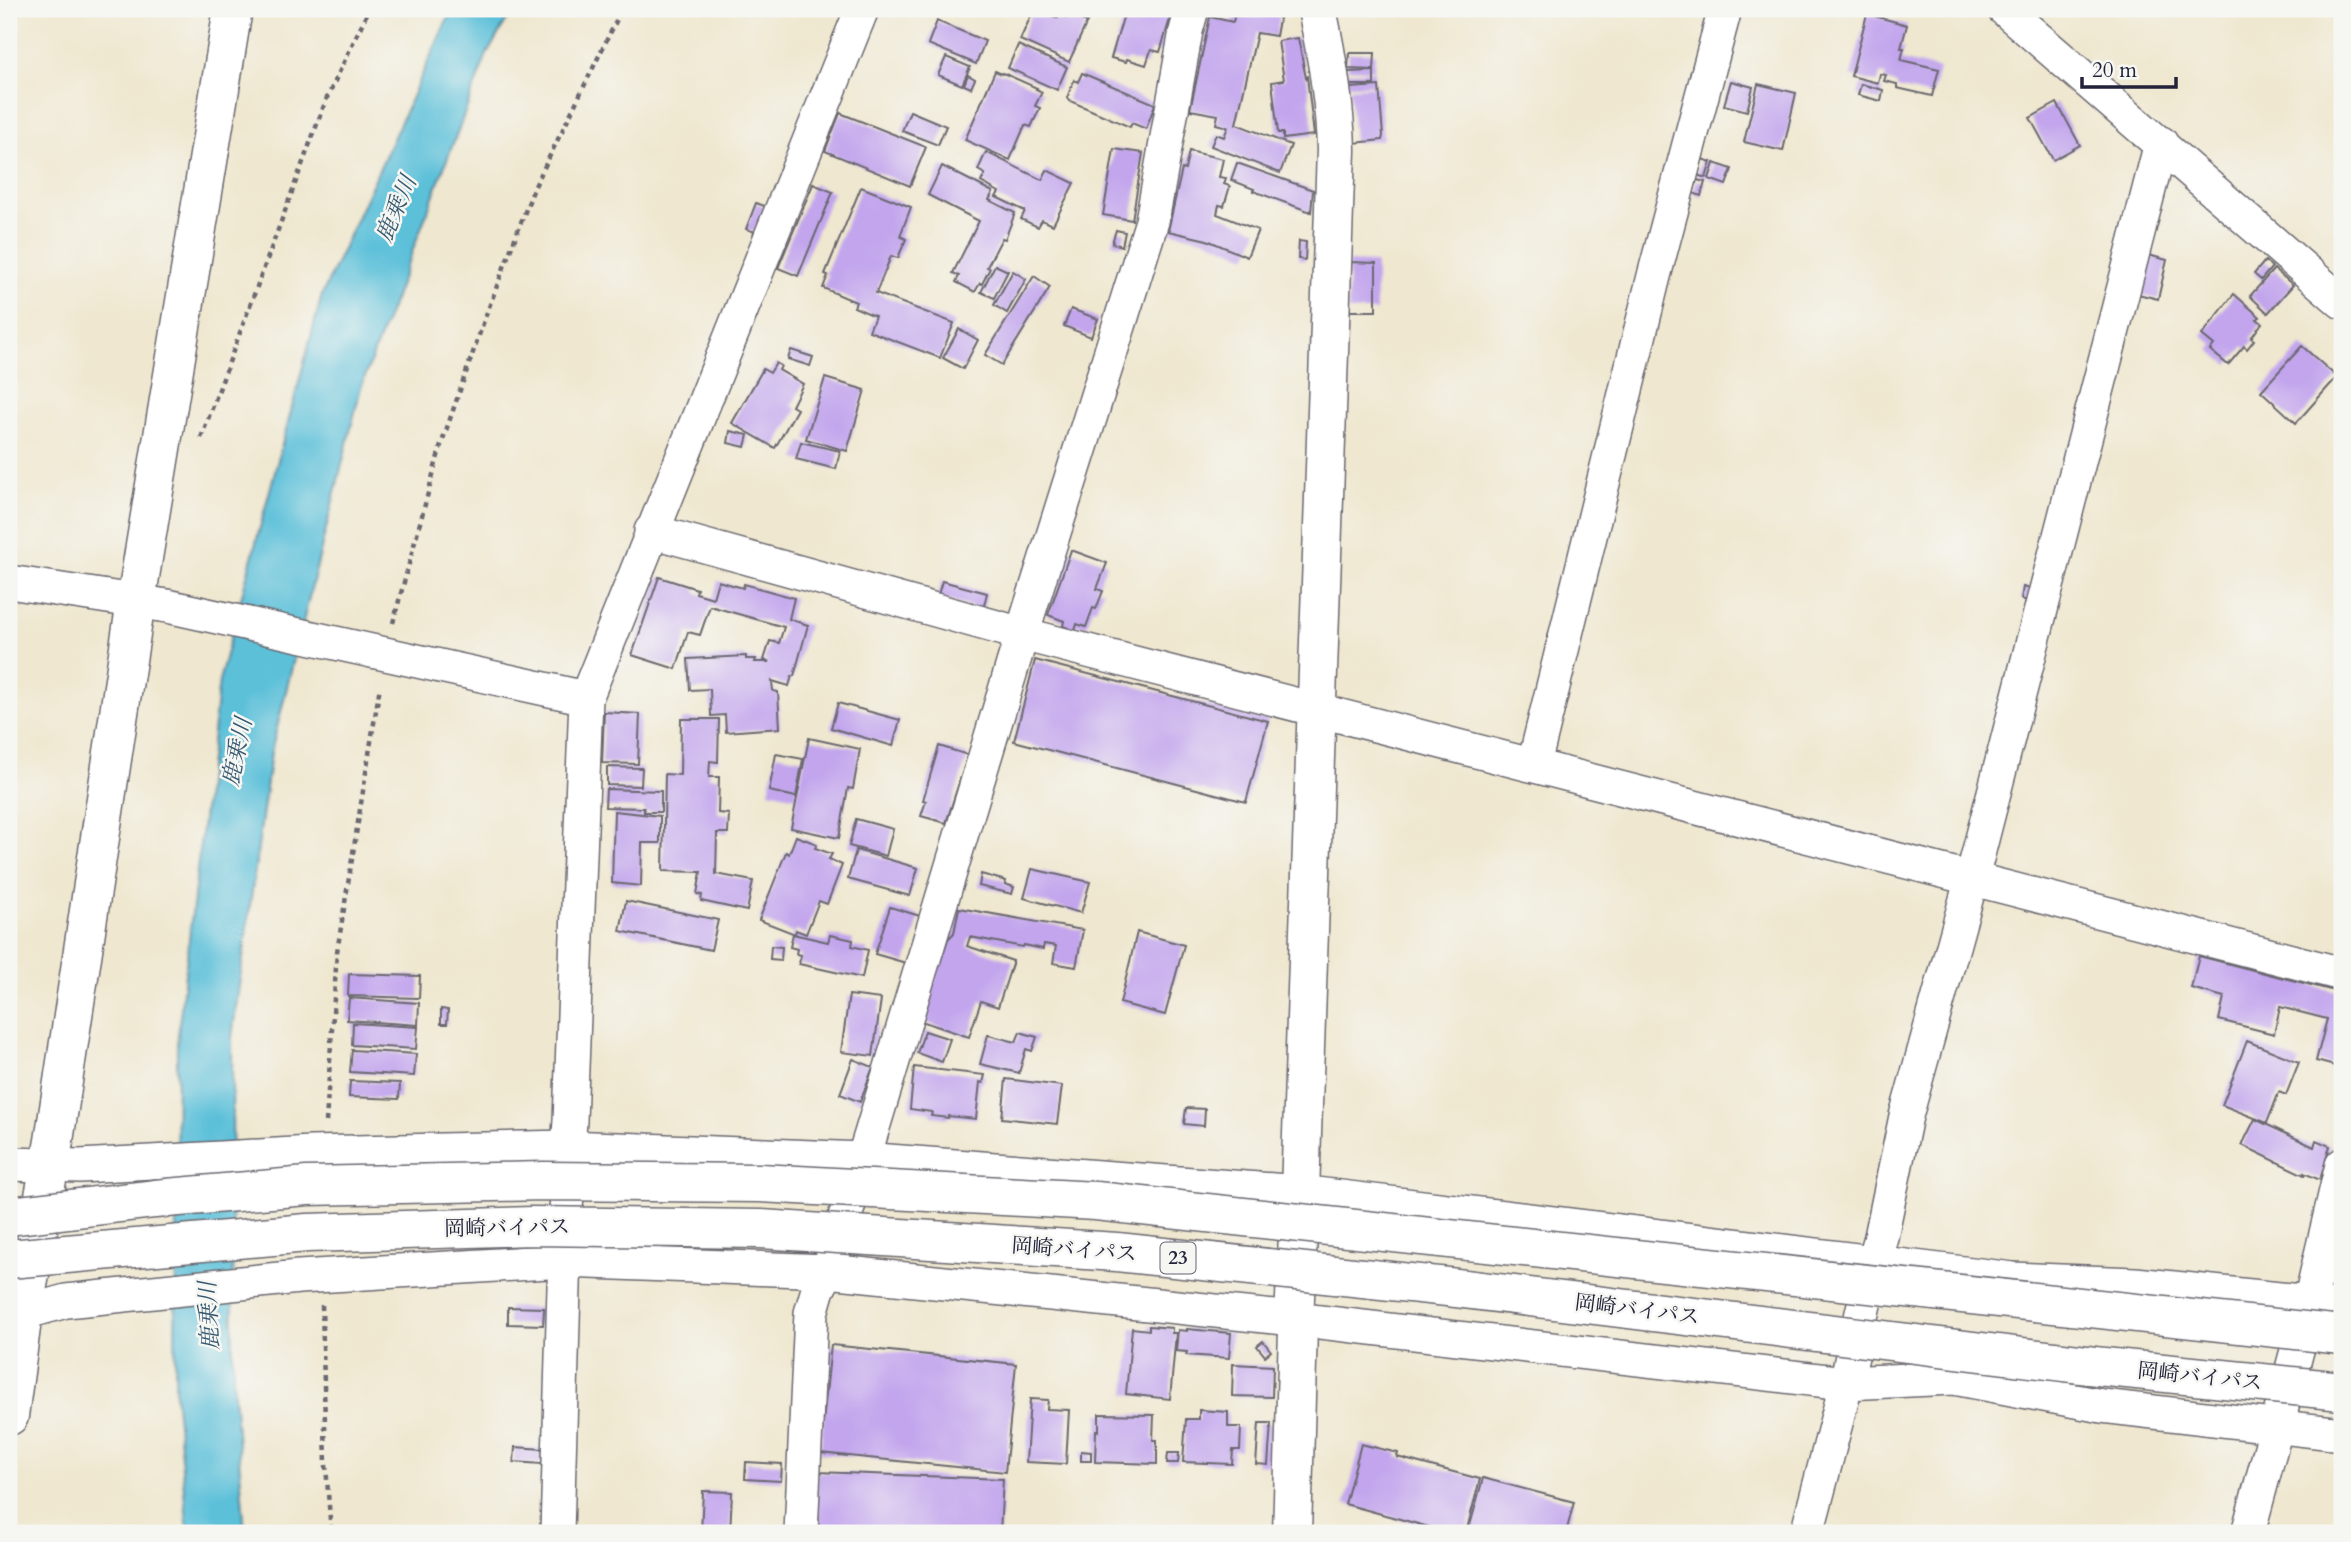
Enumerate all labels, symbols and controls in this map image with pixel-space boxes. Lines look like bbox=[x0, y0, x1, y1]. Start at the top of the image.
scale bar bbox=[2082, 46, 2176, 90]
text: 20 m bbox=[2092, 56, 2137, 85]
water label: 鹿乗川 bbox=[368, 168, 425, 247]
water label: 鹿乗川 bbox=[215, 712, 260, 789]
street label: 岡崎バイパス bbox=[444, 1212, 570, 1244]
street label: 岡崎バイパス bbox=[1010, 1231, 1138, 1269]
road number: 23 bbox=[1160, 1242, 1196, 1274]
water label: 鹿乗川 bbox=[192, 1278, 226, 1351]
street label: 岡崎バイパス bbox=[1573, 1288, 1701, 1332]
street label: 岡崎バイパス bbox=[2136, 1356, 2264, 1398]

